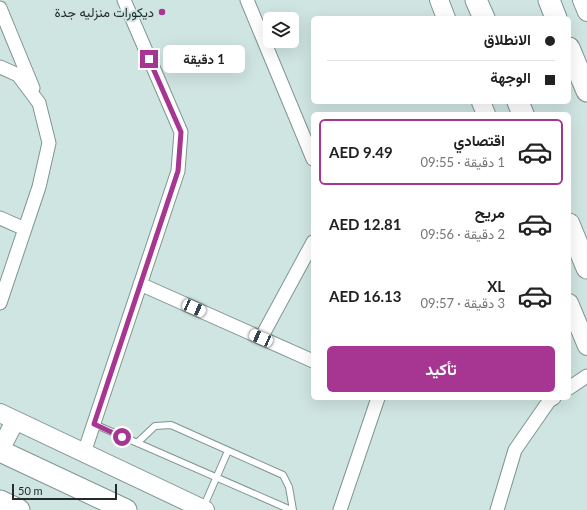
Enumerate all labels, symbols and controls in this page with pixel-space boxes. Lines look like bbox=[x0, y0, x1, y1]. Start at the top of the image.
place label: ديكورات منزليه جدة bbox=[54, 4, 154, 21]
marker: ديكورات منزليه جدة bbox=[157, 7, 167, 17]
map controls bbox=[263, 12, 299, 48]
button: layers bbox=[263, 12, 299, 48]
text: الانطلاق bbox=[484, 30, 531, 48]
callout: 1 دقيقة bbox=[163, 45, 245, 73]
route end bbox=[140, 50, 158, 68]
text: 1 دقيقة bbox=[183, 51, 225, 67]
text: الوجهة bbox=[490, 68, 531, 86]
text: اقتصادي bbox=[453, 131, 505, 149]
icon: car bbox=[517, 134, 553, 170]
text: AED 9.49 bbox=[329, 143, 393, 161]
text: 1 دقيقة · 09:55 bbox=[421, 154, 505, 170]
text: مريح bbox=[475, 203, 505, 221]
icon: car bbox=[517, 206, 553, 242]
text: AED 12.81 bbox=[329, 215, 401, 233]
text: 2 دقيقة · 09:56 bbox=[421, 226, 505, 242]
text: XL bbox=[487, 277, 505, 295]
icon: car bbox=[517, 278, 553, 314]
text: AED 16.13 bbox=[329, 287, 401, 305]
text: 3 دقيقة · 09:57 bbox=[421, 295, 505, 311]
car bbox=[181, 298, 207, 318]
car bbox=[248, 328, 274, 348]
button: تأكيد bbox=[327, 346, 555, 392]
route start bbox=[113, 428, 131, 446]
scale bar bbox=[12, 482, 117, 501]
text: 50 m bbox=[18, 484, 43, 497]

